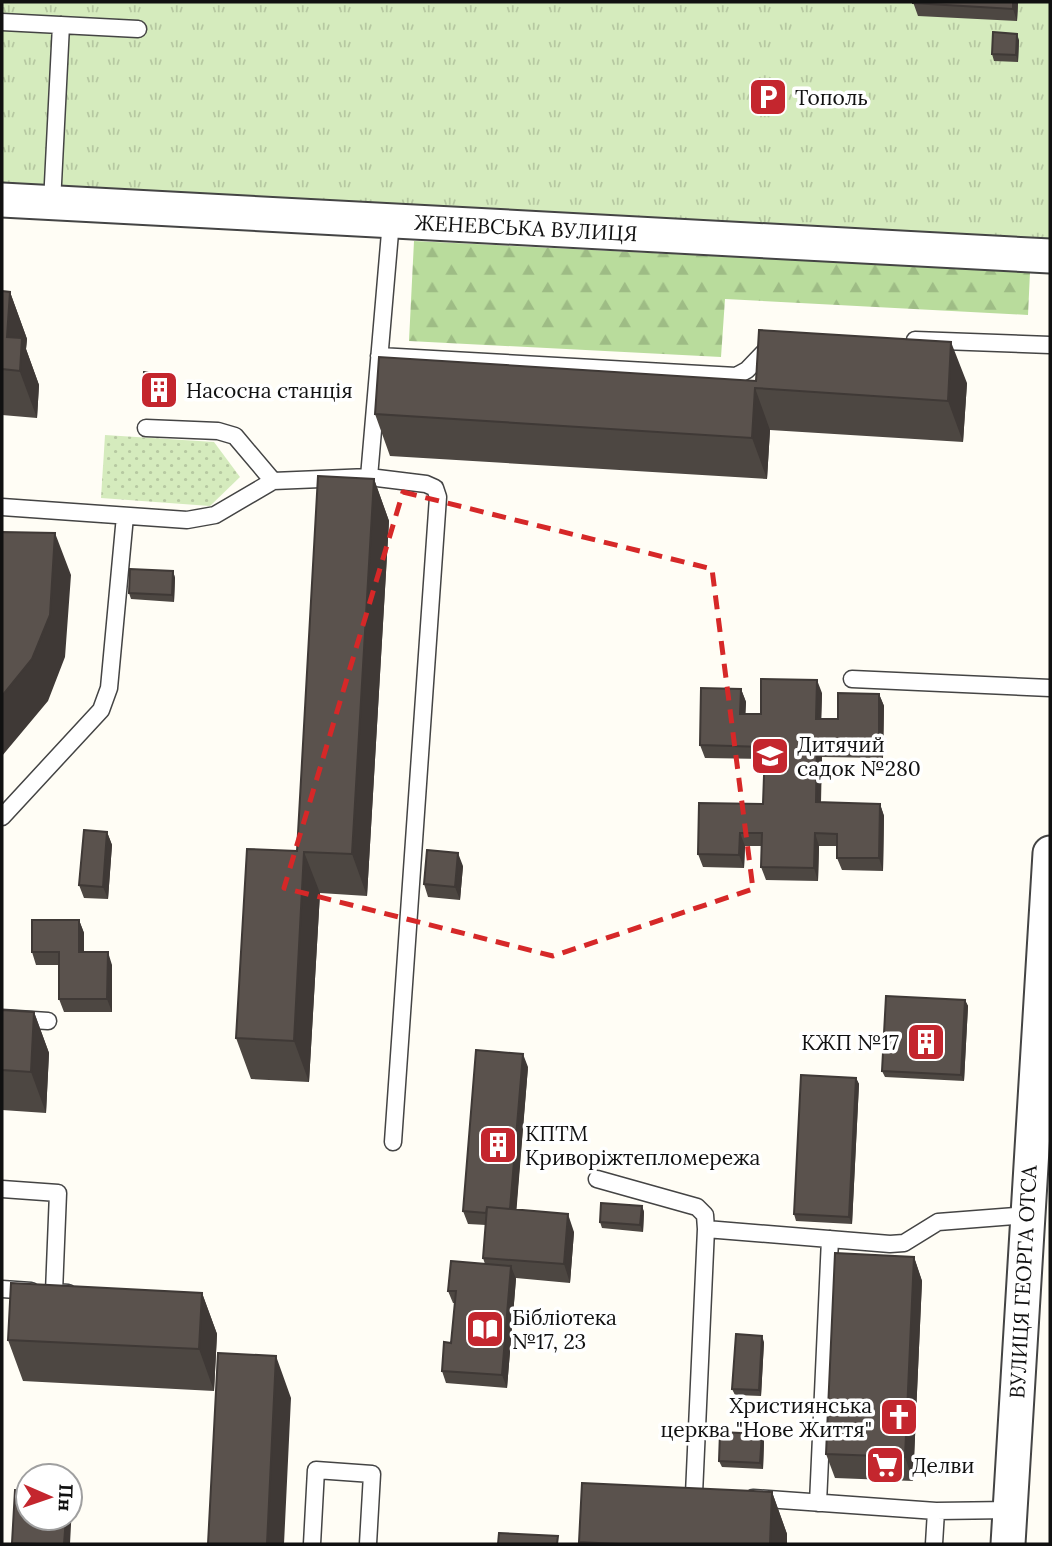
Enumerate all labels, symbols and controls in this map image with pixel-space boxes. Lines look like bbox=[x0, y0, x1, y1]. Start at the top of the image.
parking icon: Тополь bbox=[747, 76, 789, 118]
place label: Тополь bbox=[795, 84, 868, 111]
street label: ЖЕНЕВСЬКА ВУЛИЦЯ bbox=[414, 209, 638, 247]
building icon: Насосна станція bbox=[138, 369, 180, 411]
place label: Насосна станція bbox=[186, 377, 353, 404]
place label: Дитячий садок №280 bbox=[797, 731, 921, 782]
school or university icon: Дитячий садок №280 bbox=[749, 735, 791, 777]
building icon: КЖП №17 bbox=[905, 1021, 947, 1063]
place label: КЖП №17 bbox=[801, 1029, 899, 1056]
place label: КПТМ Криворіжтепломережа bbox=[525, 1120, 760, 1171]
building icon: КПТМ Криворіжтепломережа bbox=[477, 1124, 519, 1166]
street label: ВУЛИЦЯ ГЕОРГА ОТСА bbox=[1003, 1164, 1043, 1399]
place label: Бібліотека №17, 23 bbox=[512, 1304, 617, 1355]
library icon: Бібліотека №17, 23 bbox=[464, 1308, 506, 1350]
place label: Християнська церква "Нове Життя" bbox=[660, 1392, 872, 1443]
church icon: Християнська церква "Нове Життя" bbox=[878, 1396, 920, 1438]
supermarket icon: Делви bbox=[864, 1444, 906, 1486]
place label: Делви bbox=[912, 1452, 974, 1479]
north arrow bbox=[14, 1462, 84, 1532]
text: Пн bbox=[54, 1483, 78, 1512]

